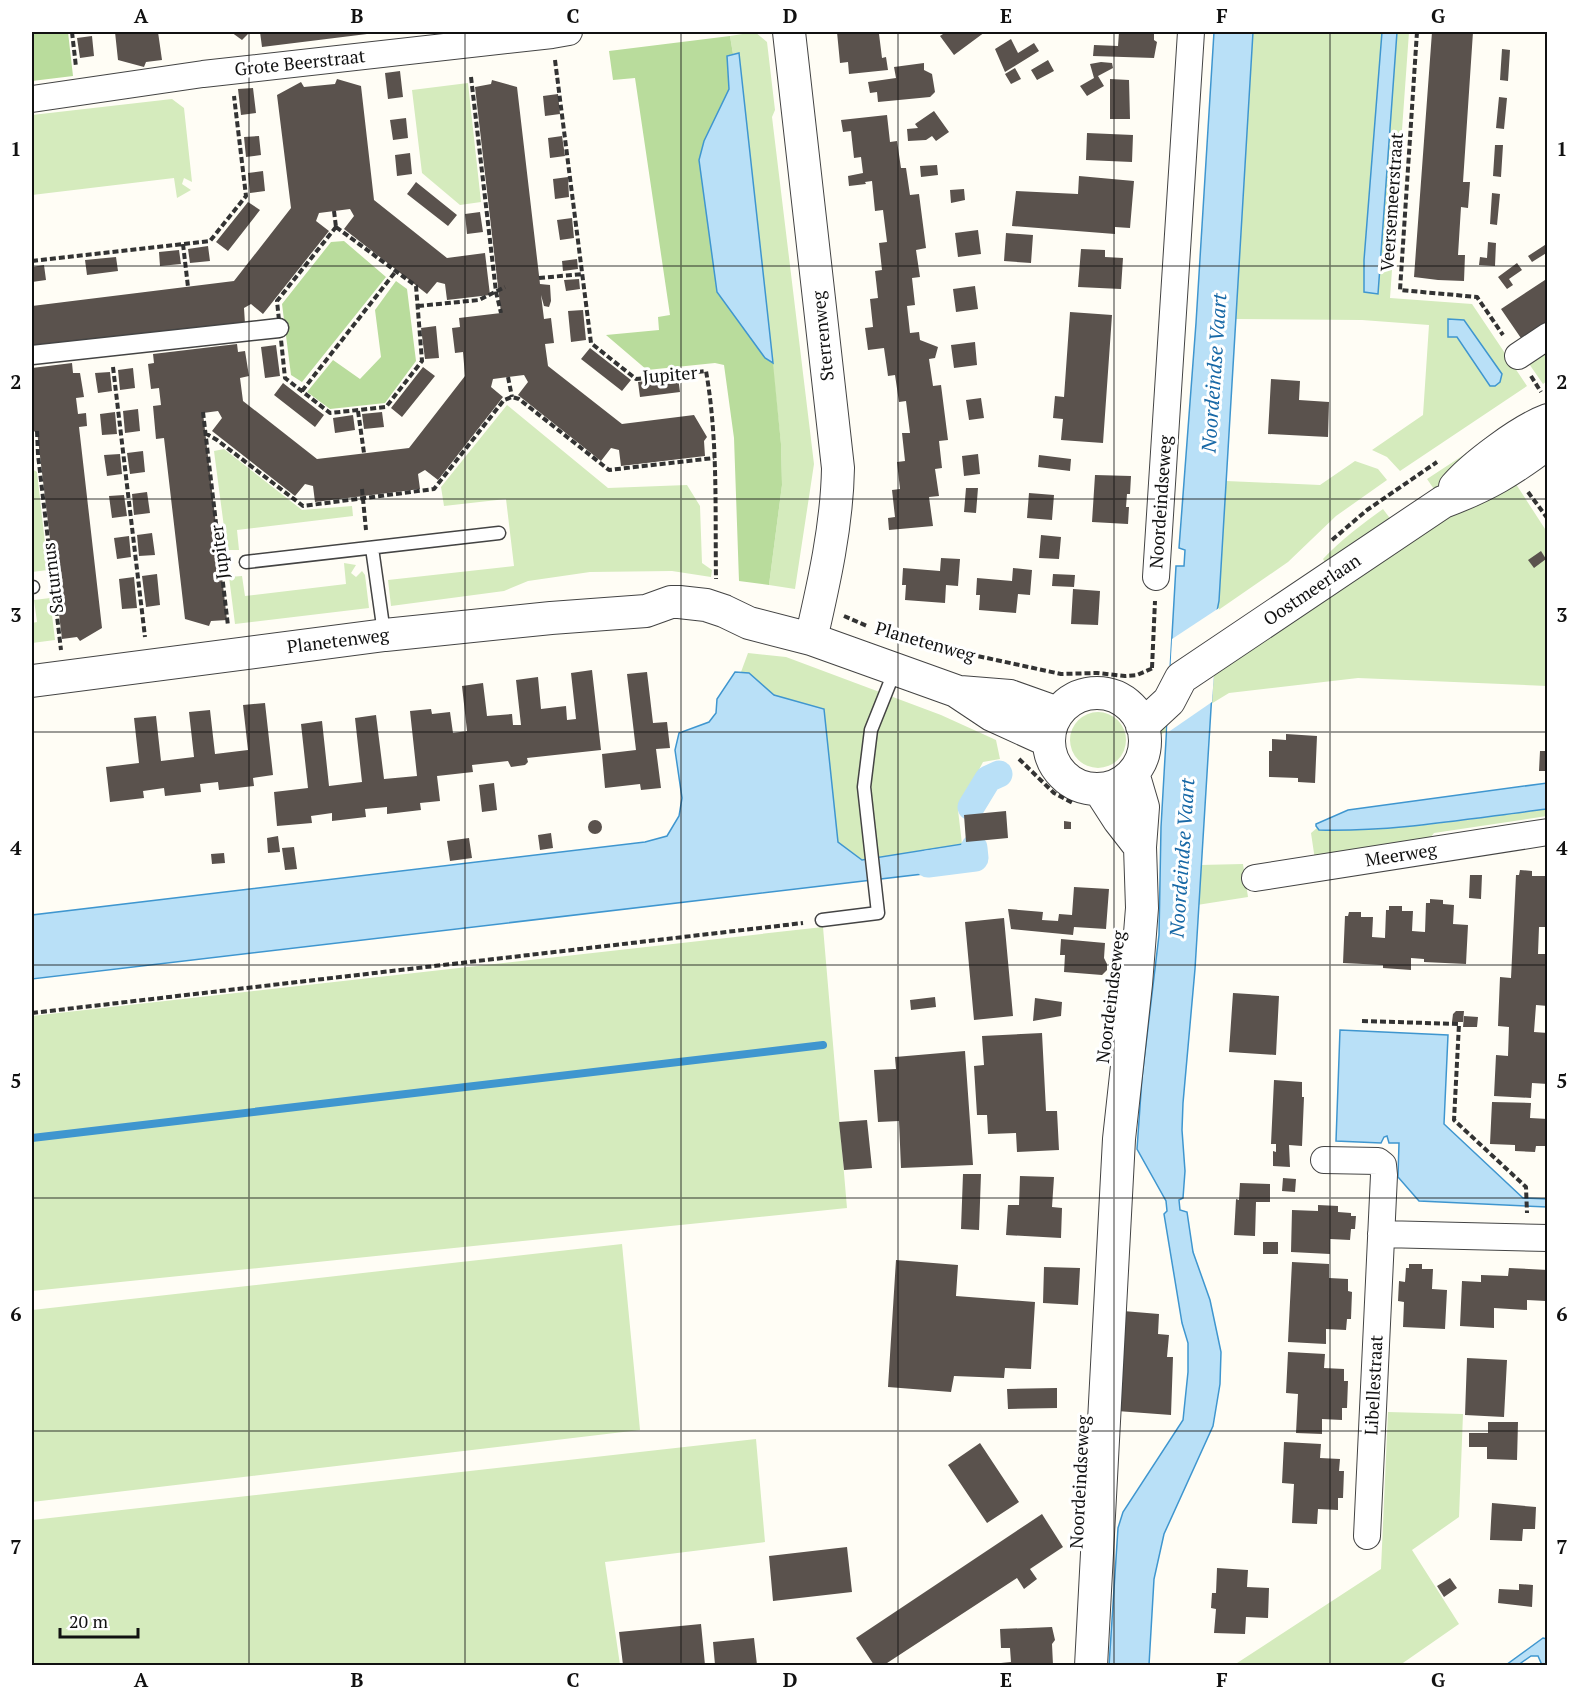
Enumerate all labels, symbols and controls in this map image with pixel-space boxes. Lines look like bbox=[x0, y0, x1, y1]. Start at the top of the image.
text: A bbox=[134, 2, 149, 29]
text: B bbox=[351, 2, 364, 29]
text: C bbox=[566, 2, 580, 29]
text: D bbox=[783, 2, 797, 29]
text: E bbox=[1000, 2, 1012, 29]
text: F bbox=[1216, 2, 1228, 29]
text: G bbox=[1431, 2, 1445, 29]
street label: Grote Beerstraat bbox=[233, 43, 367, 81]
street label: Veersemeerstraat bbox=[1374, 131, 1408, 272]
text: 1 bbox=[10, 135, 22, 162]
text: 1 bbox=[1556, 135, 1568, 162]
street label: Sterrenweg bbox=[805, 289, 839, 382]
water label: Noordeindse Vaart bbox=[1194, 291, 1233, 455]
street label: Jupiter bbox=[642, 360, 698, 388]
text: 2 bbox=[10, 368, 22, 395]
text: 2 bbox=[1556, 368, 1568, 395]
street label: Noordeindseweg bbox=[1143, 434, 1177, 569]
street label: Jupiter bbox=[204, 523, 234, 581]
street label: Saturnus bbox=[36, 541, 68, 615]
street label: Oostmeerlaan bbox=[1258, 548, 1365, 631]
text: 3 bbox=[10, 601, 22, 628]
text: 3 bbox=[1556, 601, 1568, 628]
street label: Planetenweg bbox=[873, 615, 979, 667]
street label: Planetenweg bbox=[285, 622, 391, 658]
water label: Noordeindse Vaart bbox=[1162, 776, 1201, 940]
text: 4 bbox=[10, 834, 22, 861]
text: 4 bbox=[1556, 834, 1568, 861]
street label: Meerweg bbox=[1363, 836, 1439, 872]
street label: Noordeindseweg bbox=[1090, 929, 1130, 1065]
text: 5 bbox=[10, 1067, 22, 1094]
text: 5 bbox=[1556, 1067, 1568, 1094]
text: 6 bbox=[10, 1300, 22, 1327]
text: 6 bbox=[1556, 1300, 1568, 1327]
street label: Libellestraat bbox=[1358, 1334, 1388, 1436]
street label: Noordeindseweg bbox=[1064, 1414, 1095, 1549]
text: 7 bbox=[10, 1533, 22, 1560]
text: 7 bbox=[1556, 1533, 1568, 1560]
scale bar bbox=[60, 1601, 138, 1639]
text: 20 m bbox=[69, 1609, 109, 1633]
text: A bbox=[134, 1666, 149, 1693]
text: B bbox=[351, 1666, 364, 1693]
text: C bbox=[566, 1666, 580, 1693]
text: D bbox=[783, 1666, 797, 1693]
text: E bbox=[1000, 1666, 1012, 1693]
text: F bbox=[1216, 1666, 1228, 1693]
text: G bbox=[1431, 1666, 1445, 1693]

